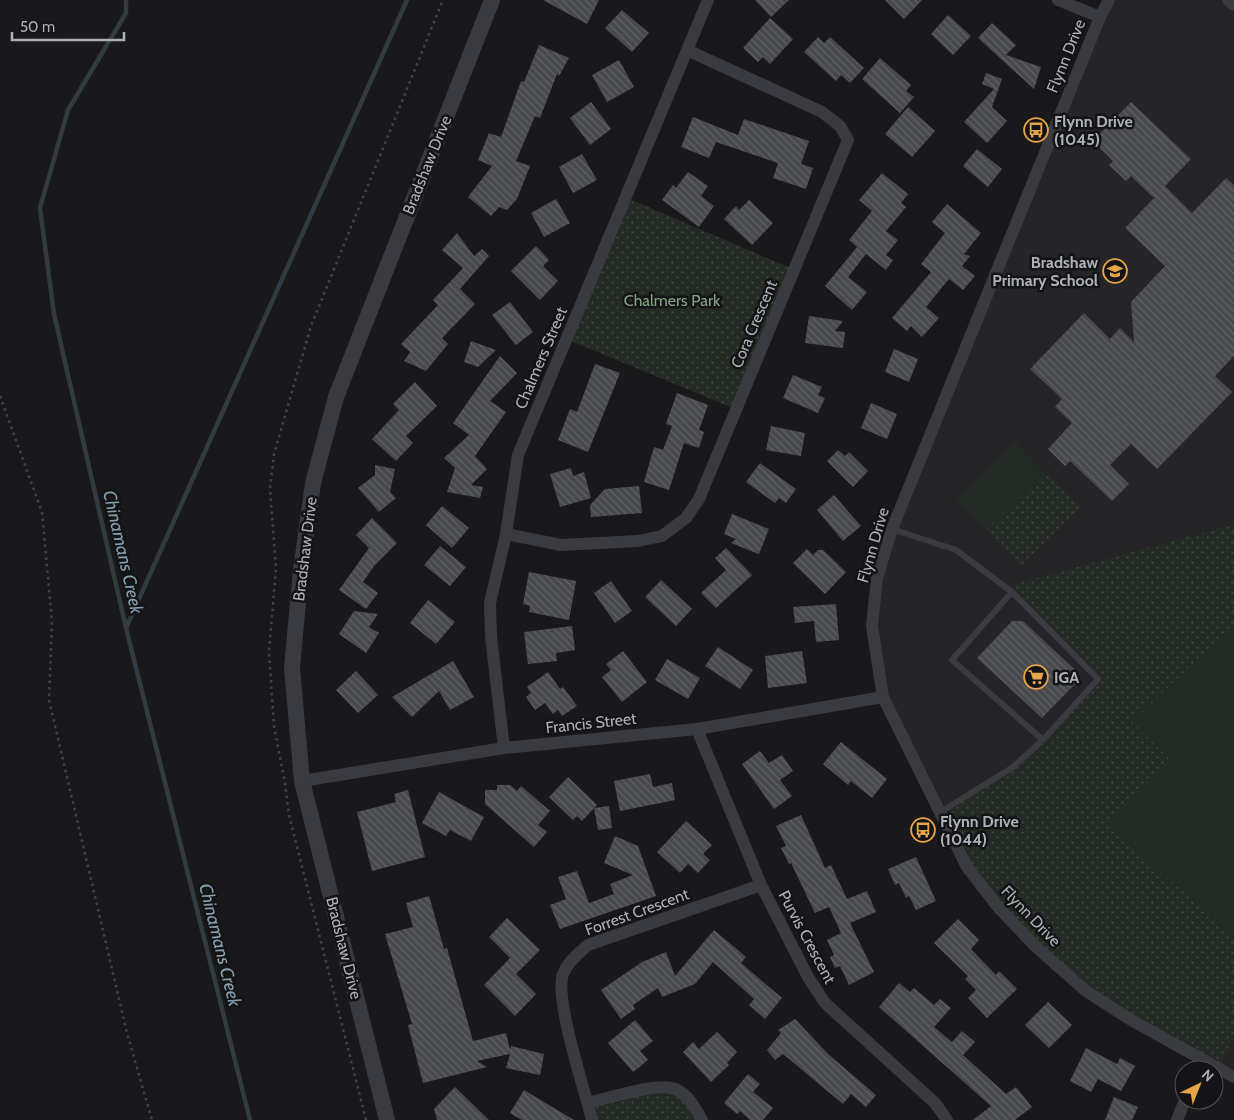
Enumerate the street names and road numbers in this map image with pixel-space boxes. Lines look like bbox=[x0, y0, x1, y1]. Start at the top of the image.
street label: Flynn Drive bbox=[1043, 17, 1089, 95]
street label: Bradshaw Drive bbox=[399, 113, 455, 217]
street label: Cora Crescent bbox=[727, 277, 781, 371]
street label: Chalmers Street bbox=[511, 304, 571, 412]
street label: Bradshaw Drive bbox=[289, 496, 321, 602]
street label: Flynn Drive bbox=[853, 505, 893, 585]
street label: Francis Street bbox=[545, 709, 638, 737]
street label: Flynn Drive bbox=[997, 882, 1065, 950]
street label: Forrest Crescent bbox=[582, 884, 692, 940]
street label: Purvis Crescent bbox=[774, 887, 840, 987]
street label: Bradshaw Drive bbox=[322, 895, 366, 1001]

